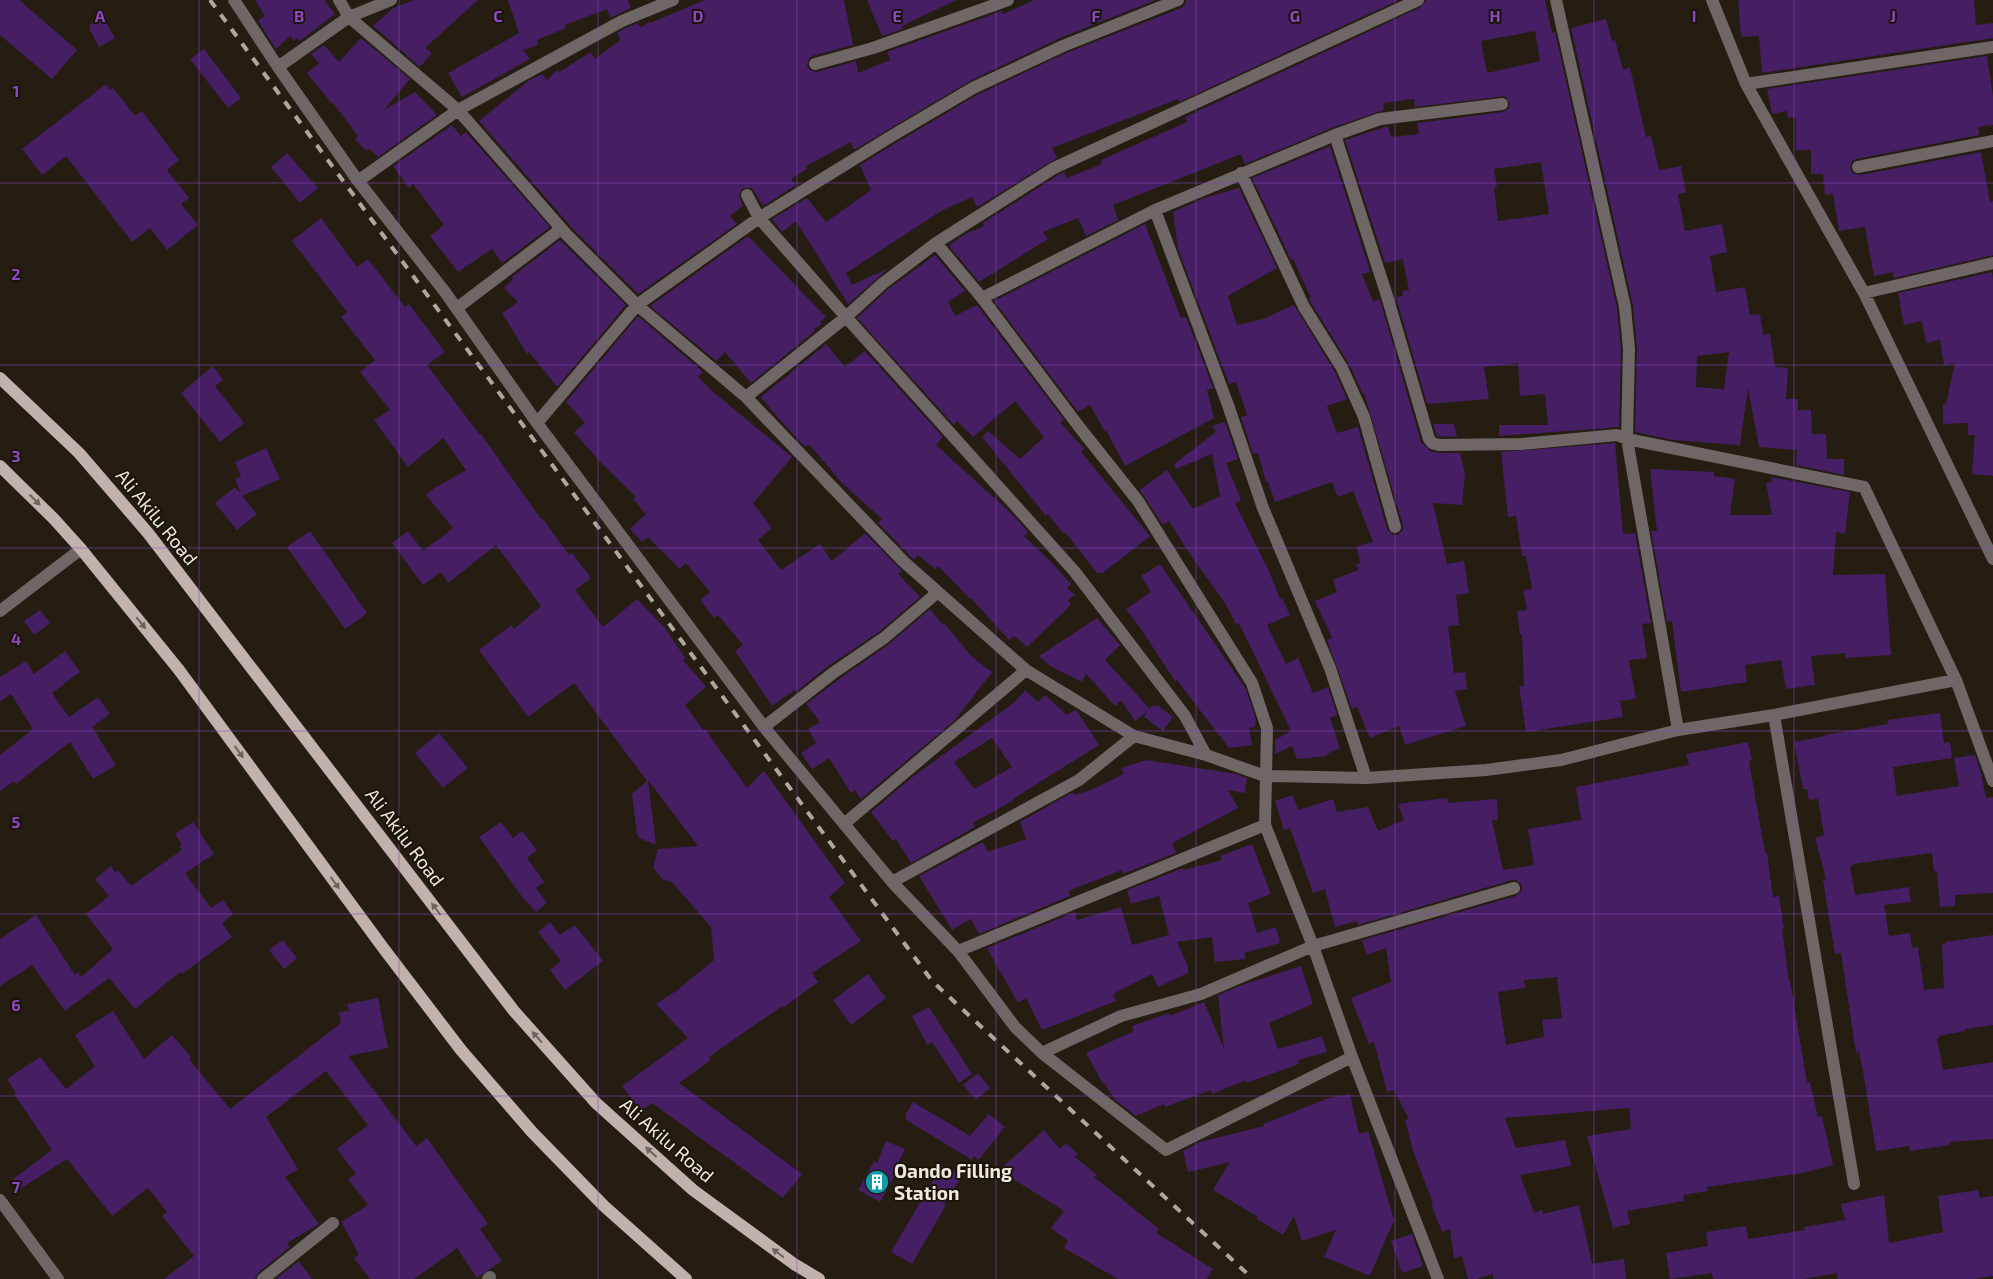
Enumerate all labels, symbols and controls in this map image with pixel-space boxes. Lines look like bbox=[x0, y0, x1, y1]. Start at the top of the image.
text: A bbox=[95, 6, 106, 25]
text: B bbox=[294, 6, 304, 25]
text: C bbox=[493, 6, 503, 25]
text: D bbox=[693, 6, 704, 25]
text: E bbox=[892, 6, 902, 25]
text: F bbox=[1092, 6, 1101, 25]
text: G bbox=[1290, 6, 1300, 25]
text: H bbox=[1489, 6, 1501, 25]
text: I bbox=[1692, 6, 1696, 25]
text: J bbox=[1890, 6, 1896, 25]
text: 1 bbox=[13, 81, 19, 100]
text: 2 bbox=[11, 264, 21, 283]
text: 3 bbox=[11, 446, 21, 465]
street label: Ali Akilu Road bbox=[112, 464, 203, 569]
one-way arrow bbox=[28, 494, 40, 506]
one-way arrow bbox=[136, 616, 147, 629]
text: 4 bbox=[11, 629, 21, 648]
one-way arrow bbox=[234, 745, 244, 759]
street label: Ali Akilu Road bbox=[361, 783, 450, 890]
text: 5 bbox=[12, 812, 21, 831]
one-way arrow bbox=[330, 876, 340, 890]
one-way arrow bbox=[431, 902, 441, 916]
text: 6 bbox=[11, 995, 21, 1014]
one-way arrow bbox=[531, 1030, 542, 1043]
street label: Ali Akilu Road bbox=[616, 1093, 719, 1187]
one-way arrow bbox=[645, 1146, 657, 1158]
place label: Oando Filling Station bbox=[894, 1159, 1012, 1204]
building icon: Oando Filling Station bbox=[864, 1169, 890, 1195]
text: 7 bbox=[12, 1177, 21, 1196]
one-way arrow bbox=[772, 1247, 785, 1258]

